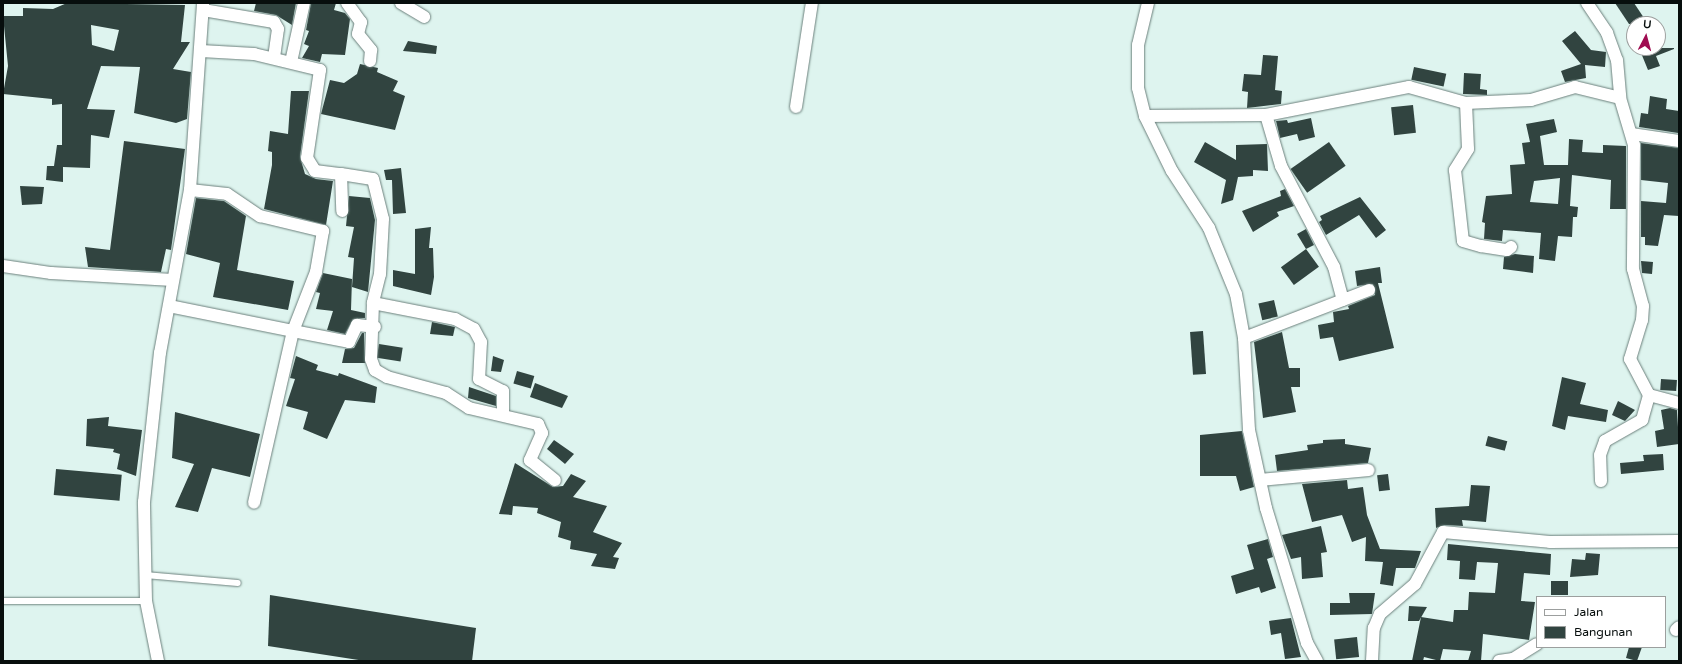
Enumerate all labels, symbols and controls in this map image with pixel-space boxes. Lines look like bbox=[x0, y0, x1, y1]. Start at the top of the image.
north arrow bbox=[1626, 16, 1666, 56]
text: U bbox=[1642, 18, 1652, 31]
legend bbox=[1536, 596, 1666, 648]
text: Jalan bbox=[1574, 605, 1603, 619]
text: Bangunan bbox=[1574, 625, 1633, 639]

